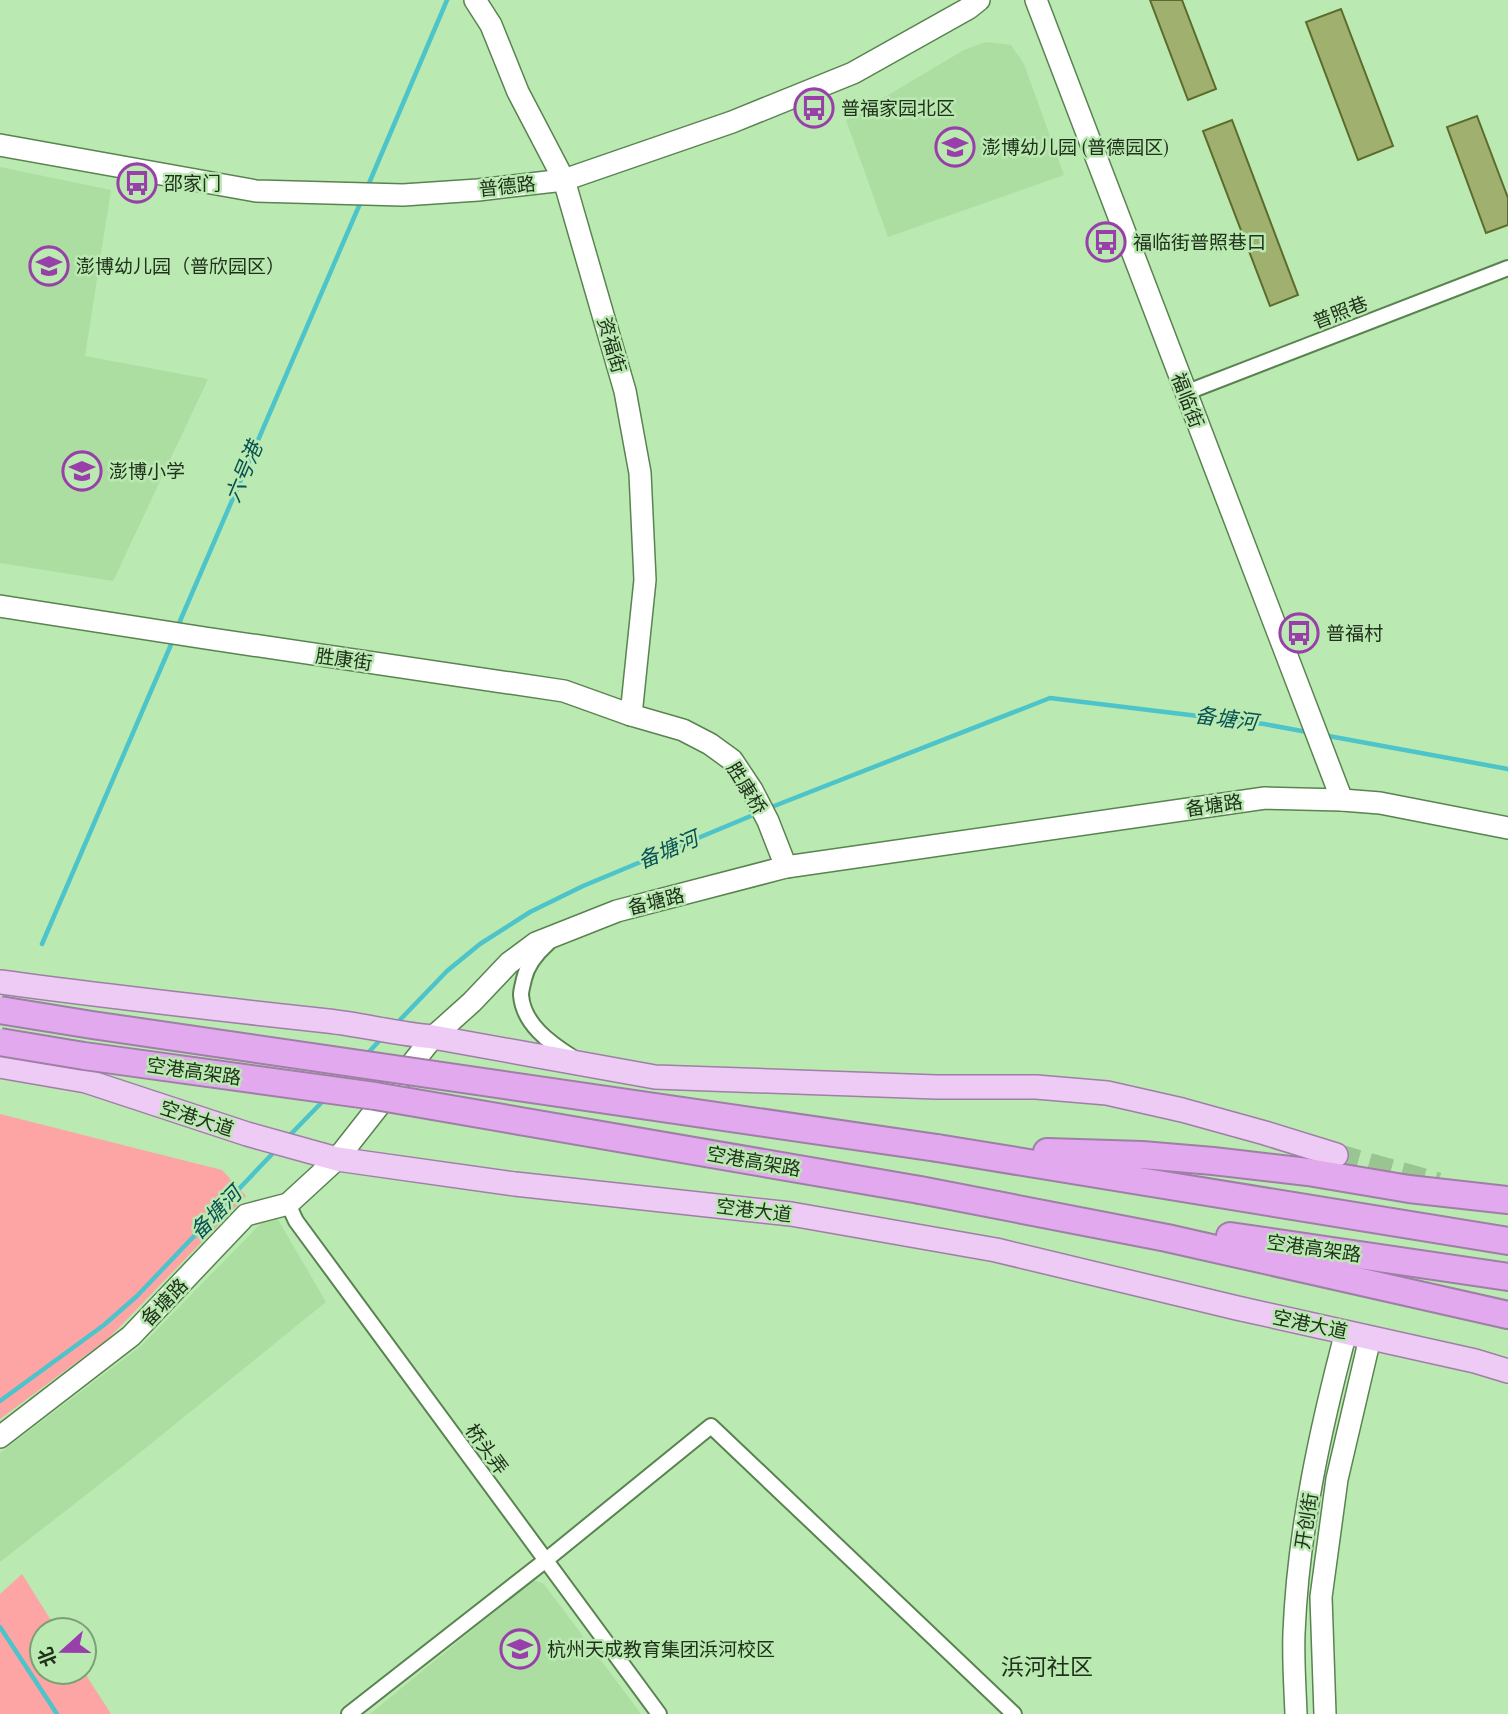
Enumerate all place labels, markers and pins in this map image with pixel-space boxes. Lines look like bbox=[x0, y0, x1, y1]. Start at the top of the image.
bus stop icon: 普福家园北区 bbox=[793, 87, 835, 129]
place label: 普福家园北区 bbox=[841, 94, 955, 120]
school or university icon: 澎博幼儿园 (普德园区) bbox=[934, 126, 976, 168]
place label: 澎博幼儿园 (普德园区) bbox=[982, 133, 1169, 159]
bus stop icon: 邵家门 bbox=[116, 162, 158, 204]
place label: 邵家门 bbox=[164, 169, 221, 195]
bus stop icon: 福临街普照巷口 bbox=[1085, 221, 1127, 263]
place label: 福临街普照巷口 bbox=[1133, 228, 1266, 254]
school or university icon: 澎博幼儿园（普欣园区） bbox=[28, 245, 70, 287]
place label: 澎博幼儿园（普欣园区） bbox=[76, 252, 285, 278]
school or university icon: 澎博小学 bbox=[61, 450, 103, 492]
place label: 澎博小学 bbox=[109, 457, 185, 483]
bus stop icon: 普福村 bbox=[1278, 612, 1320, 654]
place label: 普福村 bbox=[1326, 619, 1383, 645]
school or university icon: 杭州天成教育集团浜河校区 bbox=[499, 1628, 541, 1670]
place label: 杭州天成教育集团浜河校区 bbox=[547, 1635, 775, 1661]

